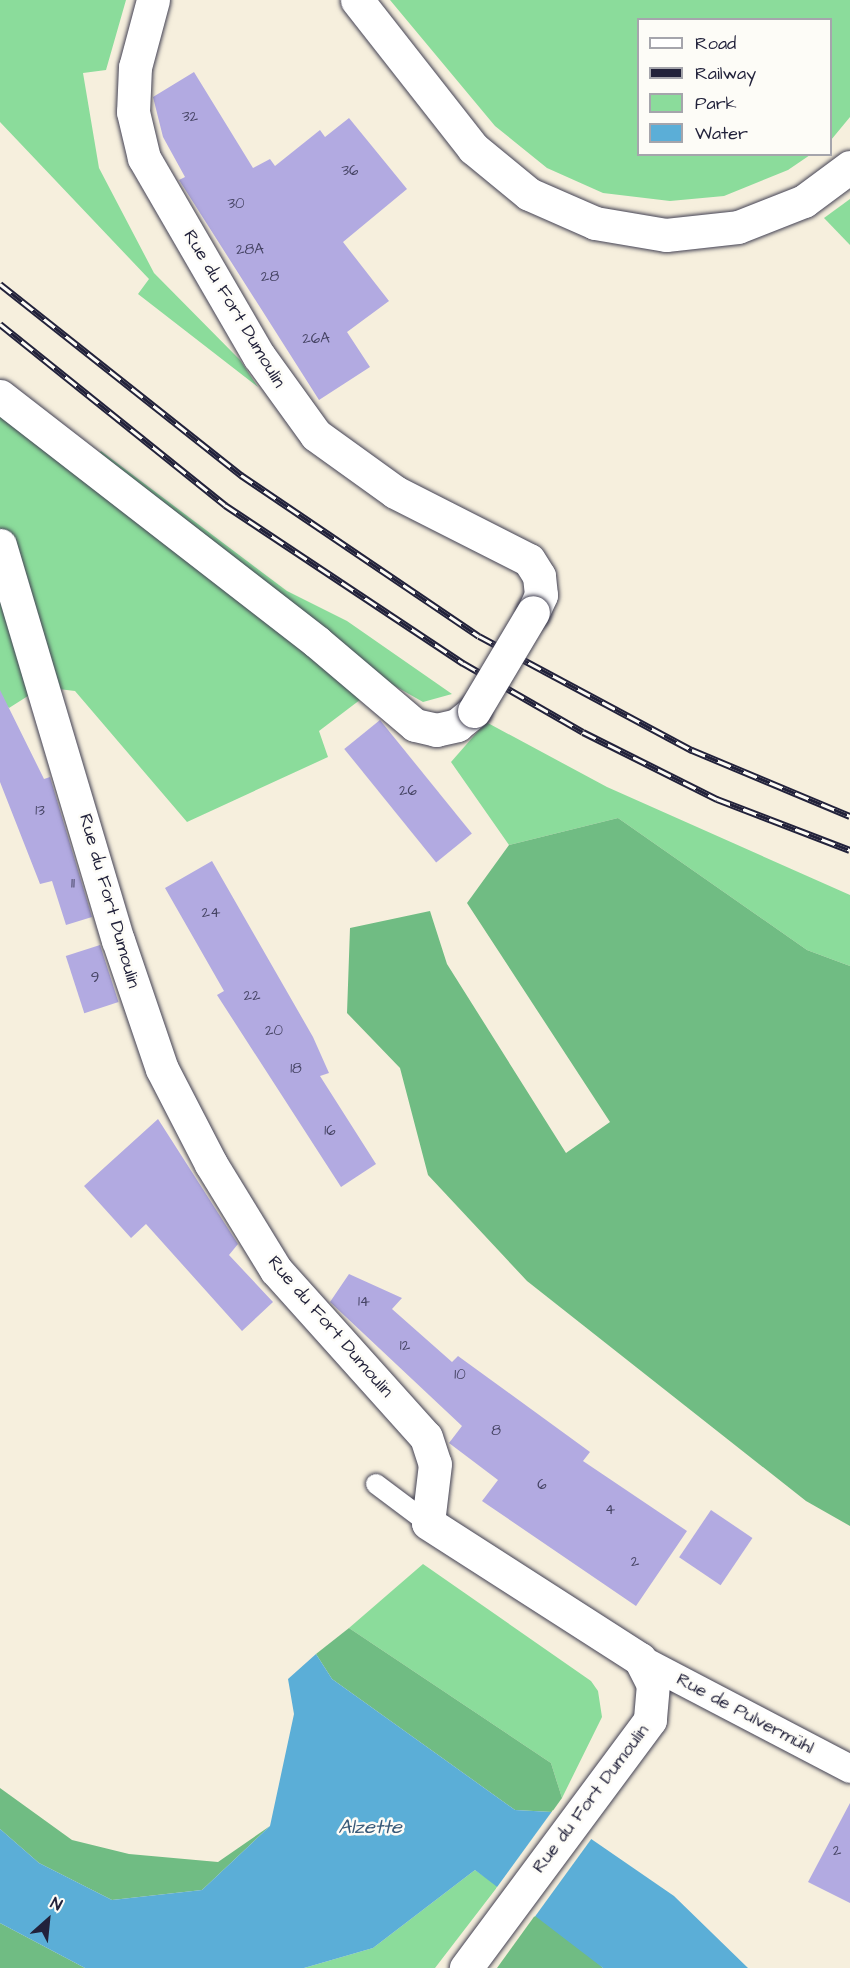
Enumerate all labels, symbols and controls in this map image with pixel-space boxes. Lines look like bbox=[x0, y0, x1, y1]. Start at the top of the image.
legend bbox=[637, 18, 832, 156]
text: Road bbox=[695, 31, 736, 56]
text: Railway bbox=[695, 61, 756, 86]
text: Park bbox=[695, 91, 737, 116]
house number: 32 bbox=[182, 108, 198, 126]
text: Water bbox=[695, 121, 748, 146]
house number: 36 bbox=[341, 162, 359, 180]
house number: 30 bbox=[227, 195, 245, 213]
street label: Rue du Fort Dumoulin bbox=[178, 226, 290, 392]
house number: 28A bbox=[236, 241, 264, 259]
house number: 28 bbox=[261, 268, 279, 286]
house number: 26A bbox=[302, 330, 330, 348]
house number: 26 bbox=[399, 782, 417, 800]
house number: 13 bbox=[35, 802, 45, 820]
street label: Rue du Fort Dumoulin bbox=[74, 811, 144, 991]
house number: 11 bbox=[71, 875, 75, 893]
house number: 24 bbox=[202, 904, 220, 922]
house number: 9 bbox=[91, 969, 99, 987]
house number: 22 bbox=[243, 987, 261, 1005]
house number: 20 bbox=[265, 1022, 283, 1040]
house number: 18 bbox=[290, 1060, 302, 1078]
house number: 16 bbox=[324, 1122, 336, 1140]
street label: Rue du Fort Dumoulin bbox=[263, 1252, 397, 1402]
house number: 14 bbox=[358, 1293, 370, 1311]
house number: 12 bbox=[400, 1337, 410, 1355]
house number: 10 bbox=[454, 1366, 466, 1384]
house number: 8 bbox=[491, 1422, 501, 1440]
house number: 6 bbox=[537, 1476, 547, 1494]
house number: 4 bbox=[605, 1501, 615, 1519]
house number: 2 bbox=[631, 1553, 639, 1571]
street label: Rue de Pulvermühl bbox=[673, 1669, 817, 1759]
street label: Rue du Fort Dumoulin bbox=[528, 1721, 654, 1877]
water label: Alzette bbox=[338, 1815, 402, 1839]
house number: 2 bbox=[833, 1842, 841, 1860]
north arrow bbox=[18, 1890, 78, 1950]
text: N bbox=[47, 1892, 66, 1916]

